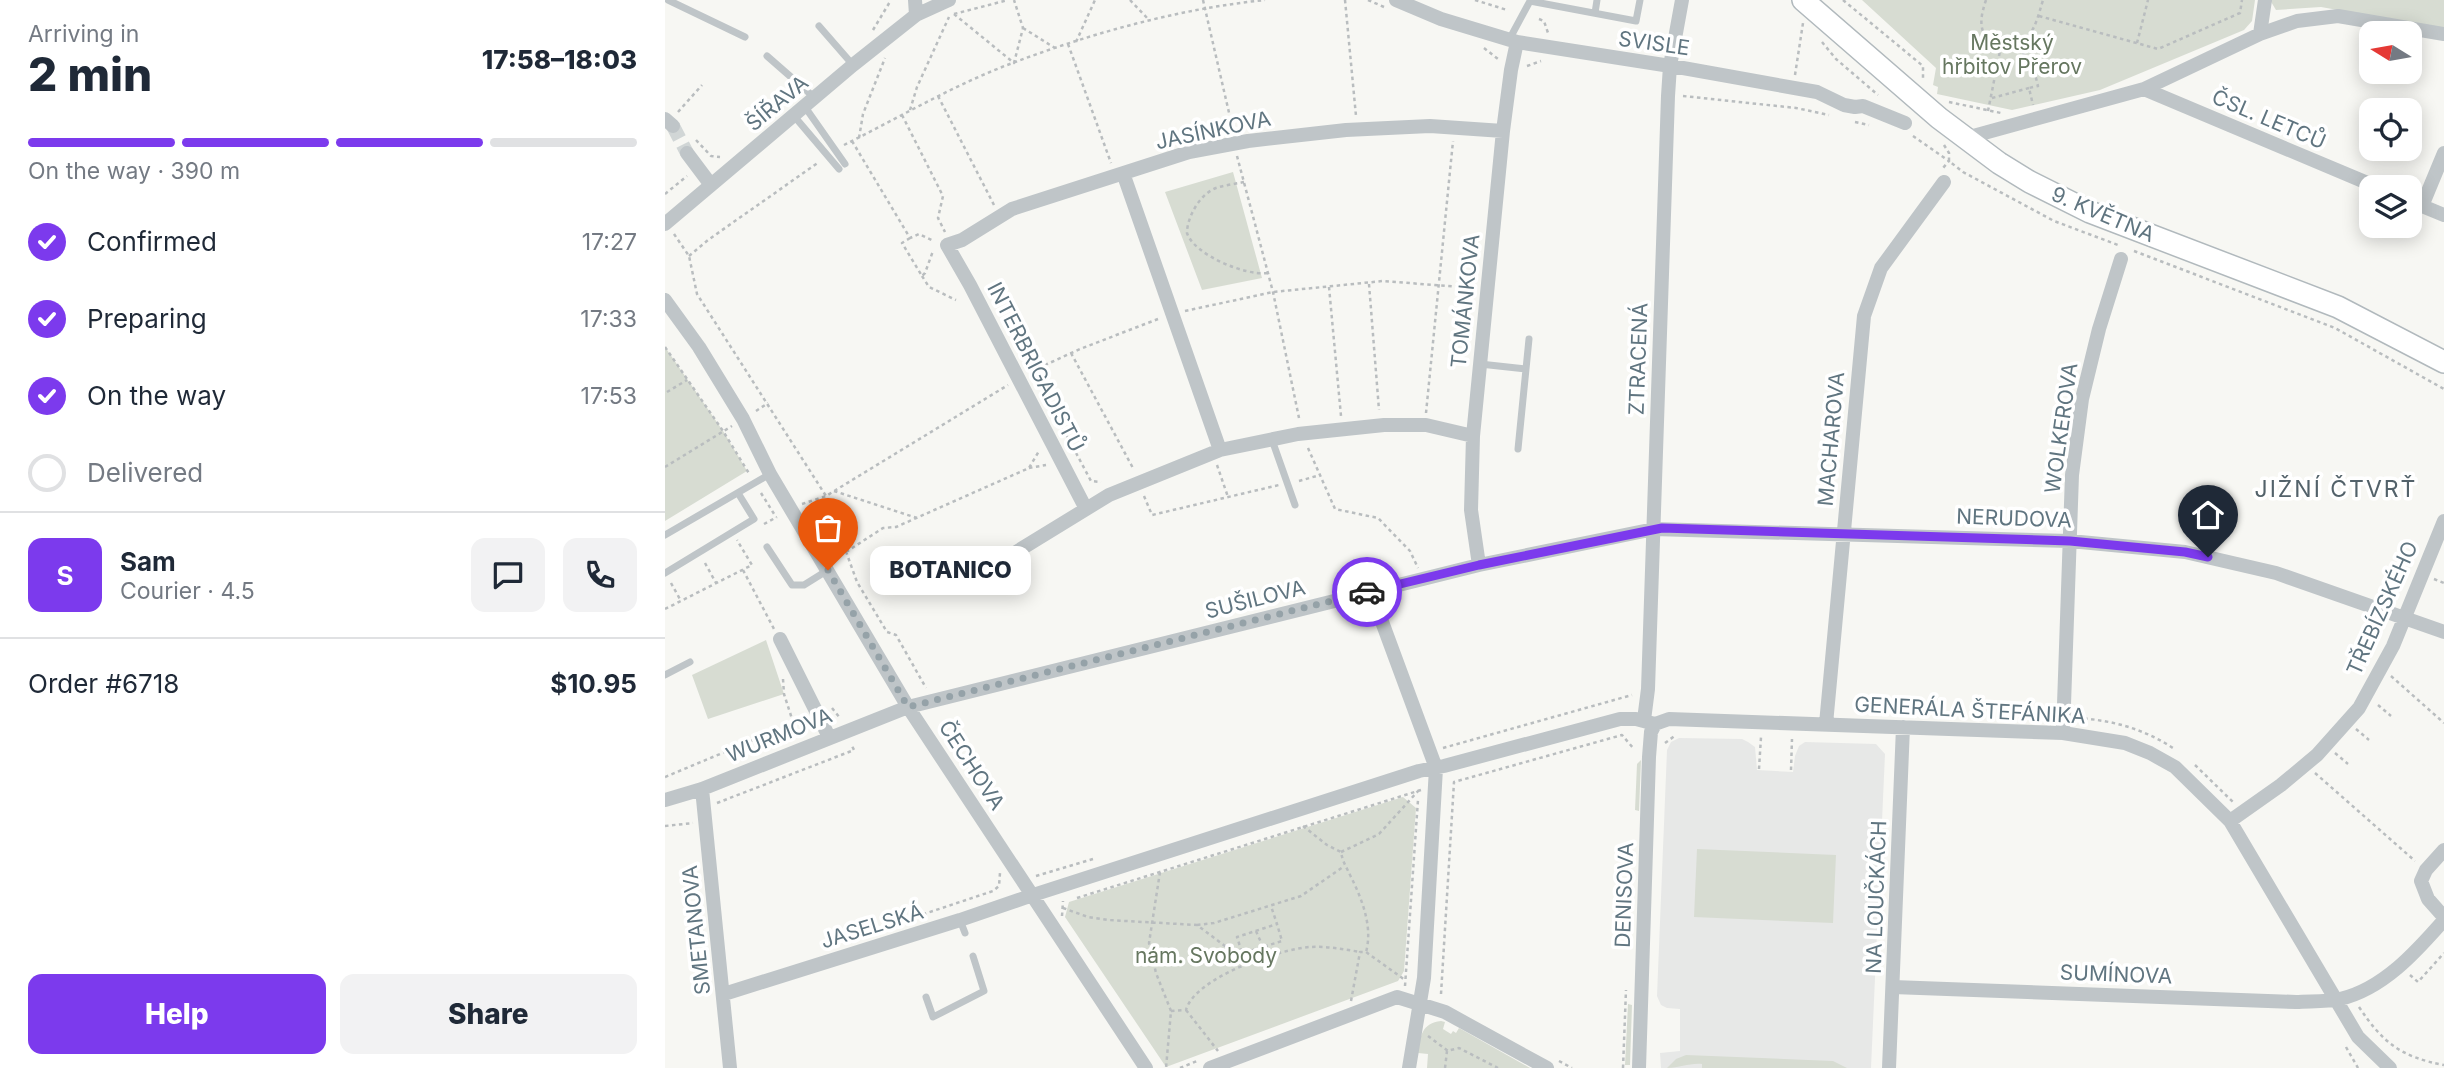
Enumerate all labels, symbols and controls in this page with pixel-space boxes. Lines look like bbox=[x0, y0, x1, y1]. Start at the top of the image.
text: Arriving in bbox=[28, 20, 139, 48]
north arrow bbox=[2359, 21, 2422, 84]
map controls bbox=[2359, 21, 2422, 238]
street label: SVISLE bbox=[1617, 26, 1691, 60]
park label: Městský hřbitov Přerov bbox=[1942, 30, 2082, 79]
text: 17:58–18:03 bbox=[482, 44, 637, 75]
text: 2 min bbox=[28, 46, 152, 102]
street label: ŠÍŘAVA bbox=[740, 69, 813, 136]
street label: ČSL. LETCŮ bbox=[2208, 82, 2330, 154]
button: locate bbox=[2359, 98, 2422, 161]
street label: JASÍNKOVA bbox=[1153, 105, 1273, 154]
text: On the way · 390 m bbox=[28, 157, 240, 185]
button: layers bbox=[2359, 175, 2422, 238]
street label: 9. KVĚTNA bbox=[2048, 180, 2159, 247]
icon: check bbox=[28, 223, 66, 261]
text: Confirmed bbox=[87, 226, 217, 257]
text: 17:27 bbox=[582, 228, 637, 256]
street label: TOMÁNKOVA bbox=[1445, 233, 1484, 369]
street label: INTERBRIGADISTŮ bbox=[982, 277, 1091, 456]
icon: check bbox=[28, 300, 66, 338]
street label: ZTRACENÁ bbox=[1623, 302, 1652, 416]
text: Preparing bbox=[87, 303, 207, 334]
text: 17:33 bbox=[580, 305, 637, 333]
street label: WOLKEROVA bbox=[2039, 361, 2083, 495]
street label: MACHAROVA bbox=[1813, 371, 1849, 507]
icon: check bbox=[28, 377, 66, 415]
text: On the way bbox=[87, 380, 226, 411]
text: 17:53 bbox=[581, 382, 637, 410]
text: Delivered bbox=[87, 457, 203, 488]
district label: JIŽNÍ ČTVRŤ bbox=[2255, 475, 2417, 503]
pin bbox=[2178, 485, 2238, 557]
icon: home bbox=[2189, 496, 2227, 534]
pin bbox=[798, 498, 858, 570]
street label: NERUDOVA bbox=[1956, 503, 2072, 533]
icon: bag bbox=[809, 509, 847, 547]
street label: TŘEBÍZSKÉHO bbox=[2340, 537, 2423, 679]
button: chat bbox=[471, 538, 545, 612]
button: phone bbox=[563, 538, 637, 612]
text: Sam bbox=[120, 546, 176, 577]
callout: BOTANICO bbox=[870, 546, 1031, 594]
text: BOTANICO bbox=[889, 556, 1012, 584]
courier bbox=[1332, 557, 1402, 627]
text: S bbox=[56, 560, 74, 591]
icon: car bbox=[1348, 573, 1386, 611]
street label: SUŠILOVA bbox=[1202, 574, 1308, 624]
text: Courier · 4.5 bbox=[120, 577, 255, 605]
text: Order #6718 bbox=[28, 668, 179, 699]
text: $10.95 bbox=[550, 668, 637, 699]
street label: GENERÁLA ŠTEFÁNIKA bbox=[1854, 690, 2086, 729]
street label: WURMOVA bbox=[723, 702, 835, 768]
street label: ČECHOVA bbox=[934, 715, 1010, 815]
street label: NA LOUČKÁCH bbox=[1860, 820, 1891, 974]
street label: DENISOVA bbox=[1610, 842, 1638, 948]
street label: SMETANOVA bbox=[677, 864, 715, 996]
street label: JASELSKÁ bbox=[817, 898, 926, 953]
park label: nám. Svobody bbox=[1135, 943, 1277, 968]
street label: SUMÍNOVA bbox=[2059, 959, 2173, 988]
button: Help bbox=[28, 974, 326, 1054]
button: Share bbox=[340, 974, 637, 1054]

